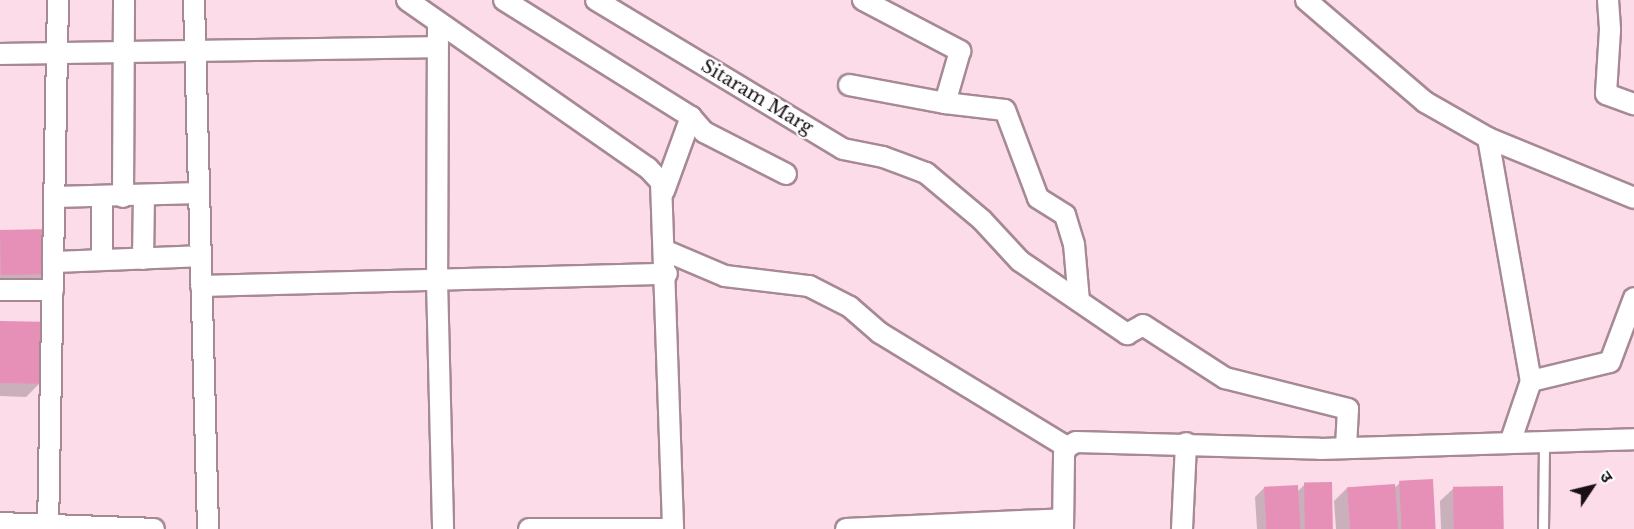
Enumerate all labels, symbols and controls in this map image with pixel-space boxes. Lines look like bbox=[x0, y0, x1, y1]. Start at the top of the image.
street label: Sitaram Marg bbox=[697, 55, 817, 139]
north arrow bbox=[1562, 457, 1622, 517]
text: उ bbox=[1596, 467, 1618, 486]

